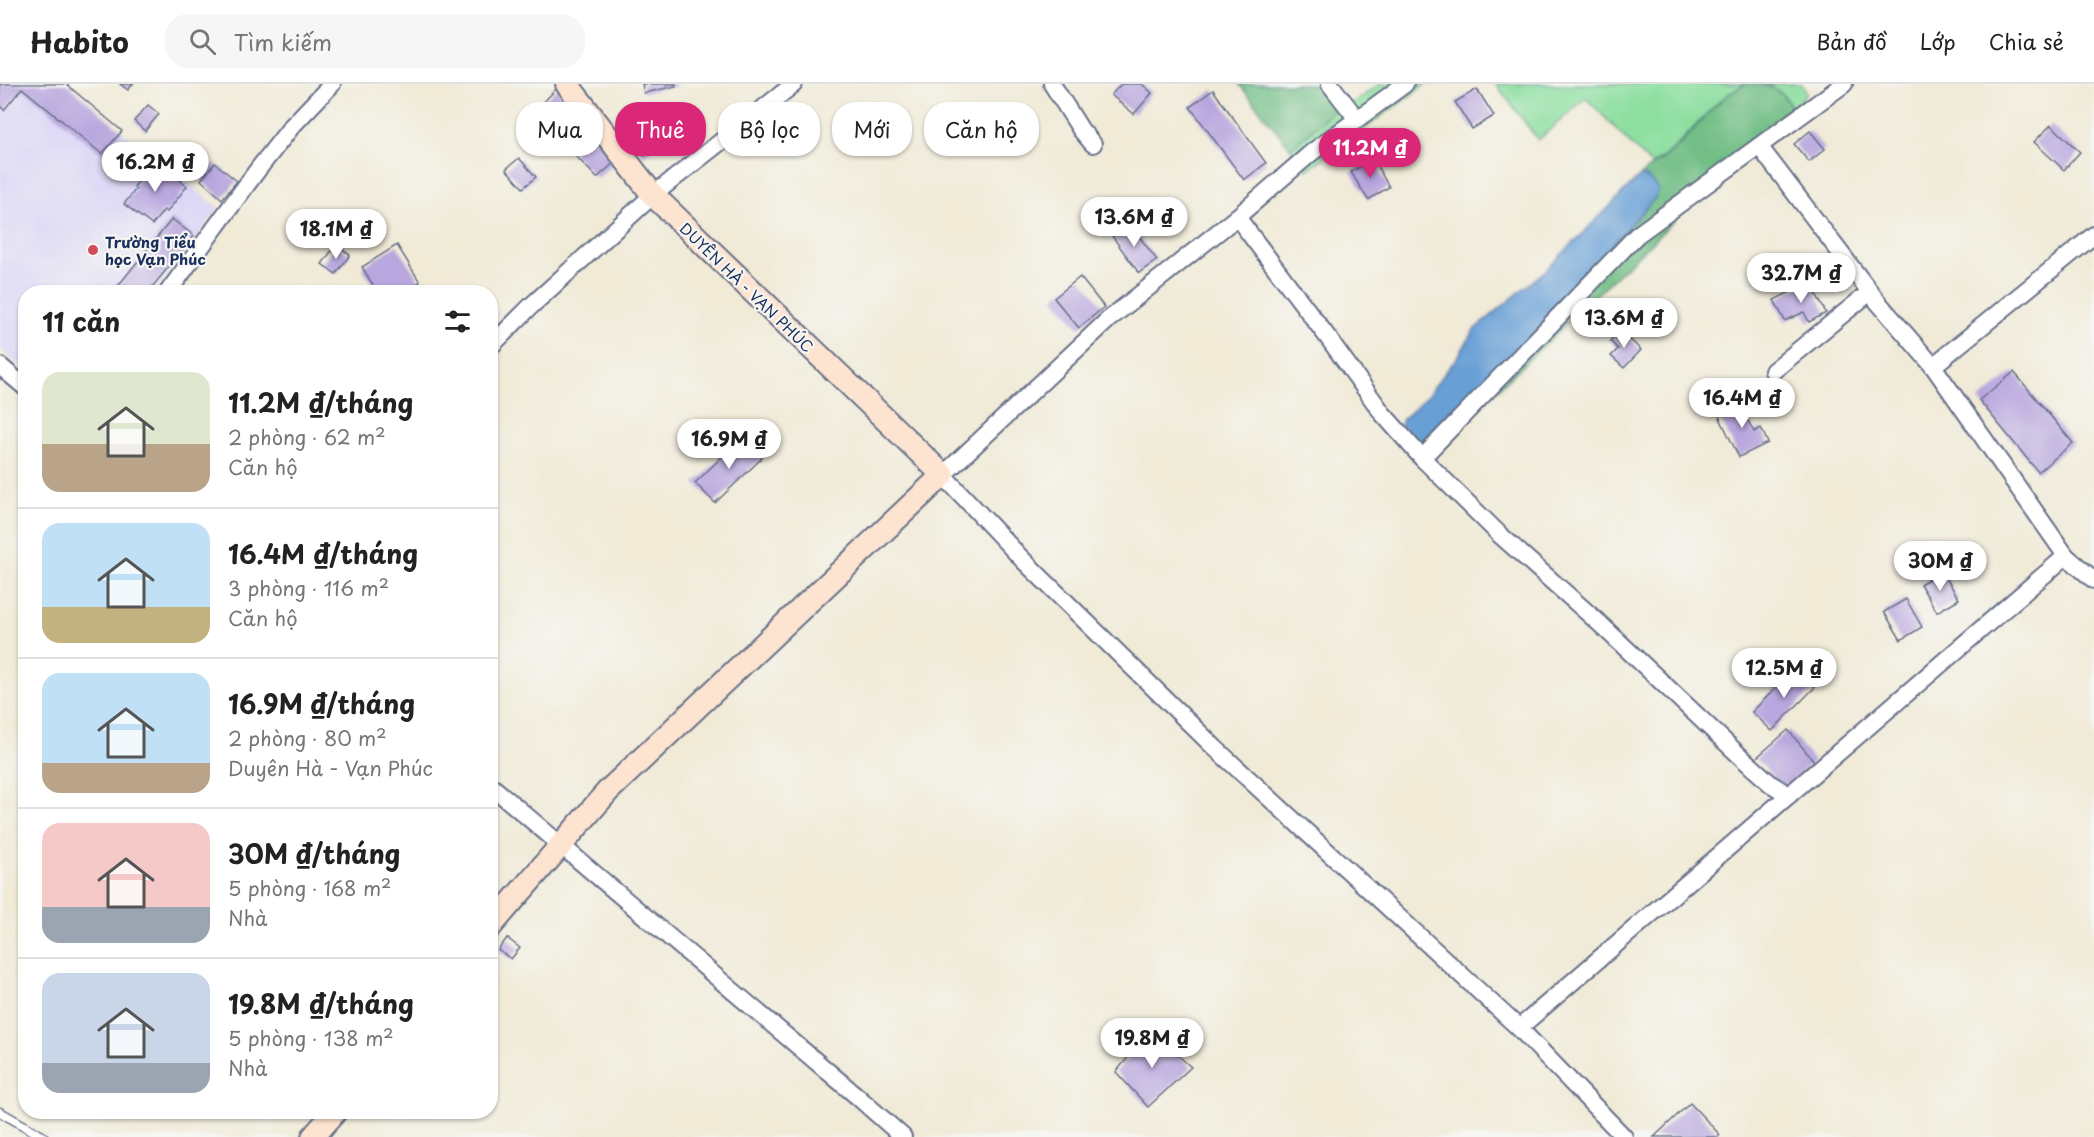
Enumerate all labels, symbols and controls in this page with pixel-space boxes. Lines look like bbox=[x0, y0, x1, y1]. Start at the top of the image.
search box bbox=[165, 14, 585, 68]
text: Habito bbox=[30, 20, 129, 63]
icon: search bbox=[186, 25, 219, 58]
text: Tìm kiếm bbox=[234, 25, 332, 58]
text: Bản đồ bbox=[1816, 25, 1887, 57]
text: Lớp bbox=[1920, 25, 1956, 57]
text: Chia sẻ bbox=[1989, 25, 2064, 57]
chip: Mua bbox=[516, 102, 603, 156]
chip: Thuê bbox=[615, 102, 706, 156]
chip: Bộ lọc bbox=[718, 102, 820, 156]
chip: Mới bbox=[832, 102, 912, 156]
chip: Căn hộ bbox=[924, 102, 1039, 156]
pin: 11.2M ₫ bbox=[1315, 128, 1425, 179]
text: 11.2M ₫ bbox=[1333, 132, 1407, 162]
pin: 16.2M ₫ bbox=[100, 142, 210, 193]
text: 16.2M ₫ bbox=[116, 146, 194, 176]
pin: 13.6M ₫ bbox=[1079, 197, 1189, 248]
text: 13.6M ₫ bbox=[1095, 201, 1173, 231]
pin: 18.1M ₫ bbox=[281, 209, 391, 260]
text: 18.1M ₫ bbox=[300, 213, 372, 243]
street label: DUYÊN HÀ - VẠN PHÚC bbox=[675, 217, 819, 357]
place label: Trường Tiểu học Vạn Phúc bbox=[105, 230, 206, 270]
marker: Trường Tiểu học Vạn Phúc bbox=[86, 243, 100, 257]
pin: 32.7M ₫ bbox=[1746, 253, 1856, 304]
text: 32.7M ₫ bbox=[1761, 257, 1841, 287]
pin: 13.6M ₫ bbox=[1569, 298, 1679, 349]
text: 11 căn bbox=[42, 302, 120, 341]
text: 13.6M ₫ bbox=[1585, 302, 1663, 332]
icon: filters bbox=[441, 305, 474, 338]
pin: 16.4M ₫ bbox=[1687, 378, 1797, 429]
text: 16.4M ₫ bbox=[1703, 382, 1781, 412]
text: 11.2M ₫/tháng bbox=[228, 383, 413, 422]
icon: home bbox=[90, 396, 162, 468]
pin: 16.9M ₫ bbox=[674, 419, 784, 470]
text: 2 phòng · 62 m² bbox=[228, 422, 386, 452]
text: 16.9M ₫ bbox=[691, 423, 767, 453]
text: Căn hộ bbox=[228, 452, 298, 482]
text: 16.4M ₫/tháng bbox=[228, 534, 418, 573]
pin: 30M ₫ bbox=[1898, 541, 1982, 592]
text: 30M ₫ bbox=[1908, 545, 1972, 575]
icon: home bbox=[90, 547, 162, 619]
text: 3 phòng · 116 m² bbox=[228, 573, 389, 603]
text: Căn hộ bbox=[228, 603, 298, 633]
pin: 12.5M ₫ bbox=[1729, 648, 1839, 699]
text: 12.5M ₫ bbox=[1746, 652, 1822, 682]
text: 16.9M ₫/tháng bbox=[228, 684, 415, 723]
icon: home bbox=[90, 697, 162, 769]
text: 2 phòng · 80 m² bbox=[228, 723, 387, 753]
text: Duyên Hà - Vạn Phúc bbox=[228, 753, 433, 783]
text: 30M ₫/tháng bbox=[228, 834, 400, 873]
icon: home bbox=[90, 847, 162, 919]
text: 5 phòng · 168 m² bbox=[228, 873, 391, 903]
text: Nhà bbox=[228, 903, 268, 933]
text: 19.8M ₫/tháng bbox=[228, 984, 414, 1023]
icon: home bbox=[90, 997, 162, 1069]
pin: 19.8M ₫ bbox=[1097, 1018, 1207, 1069]
text: 19.8M ₫ bbox=[1115, 1022, 1189, 1052]
text: 5 phòng · 138 m² bbox=[228, 1023, 394, 1053]
text: Nhà bbox=[228, 1053, 268, 1083]

